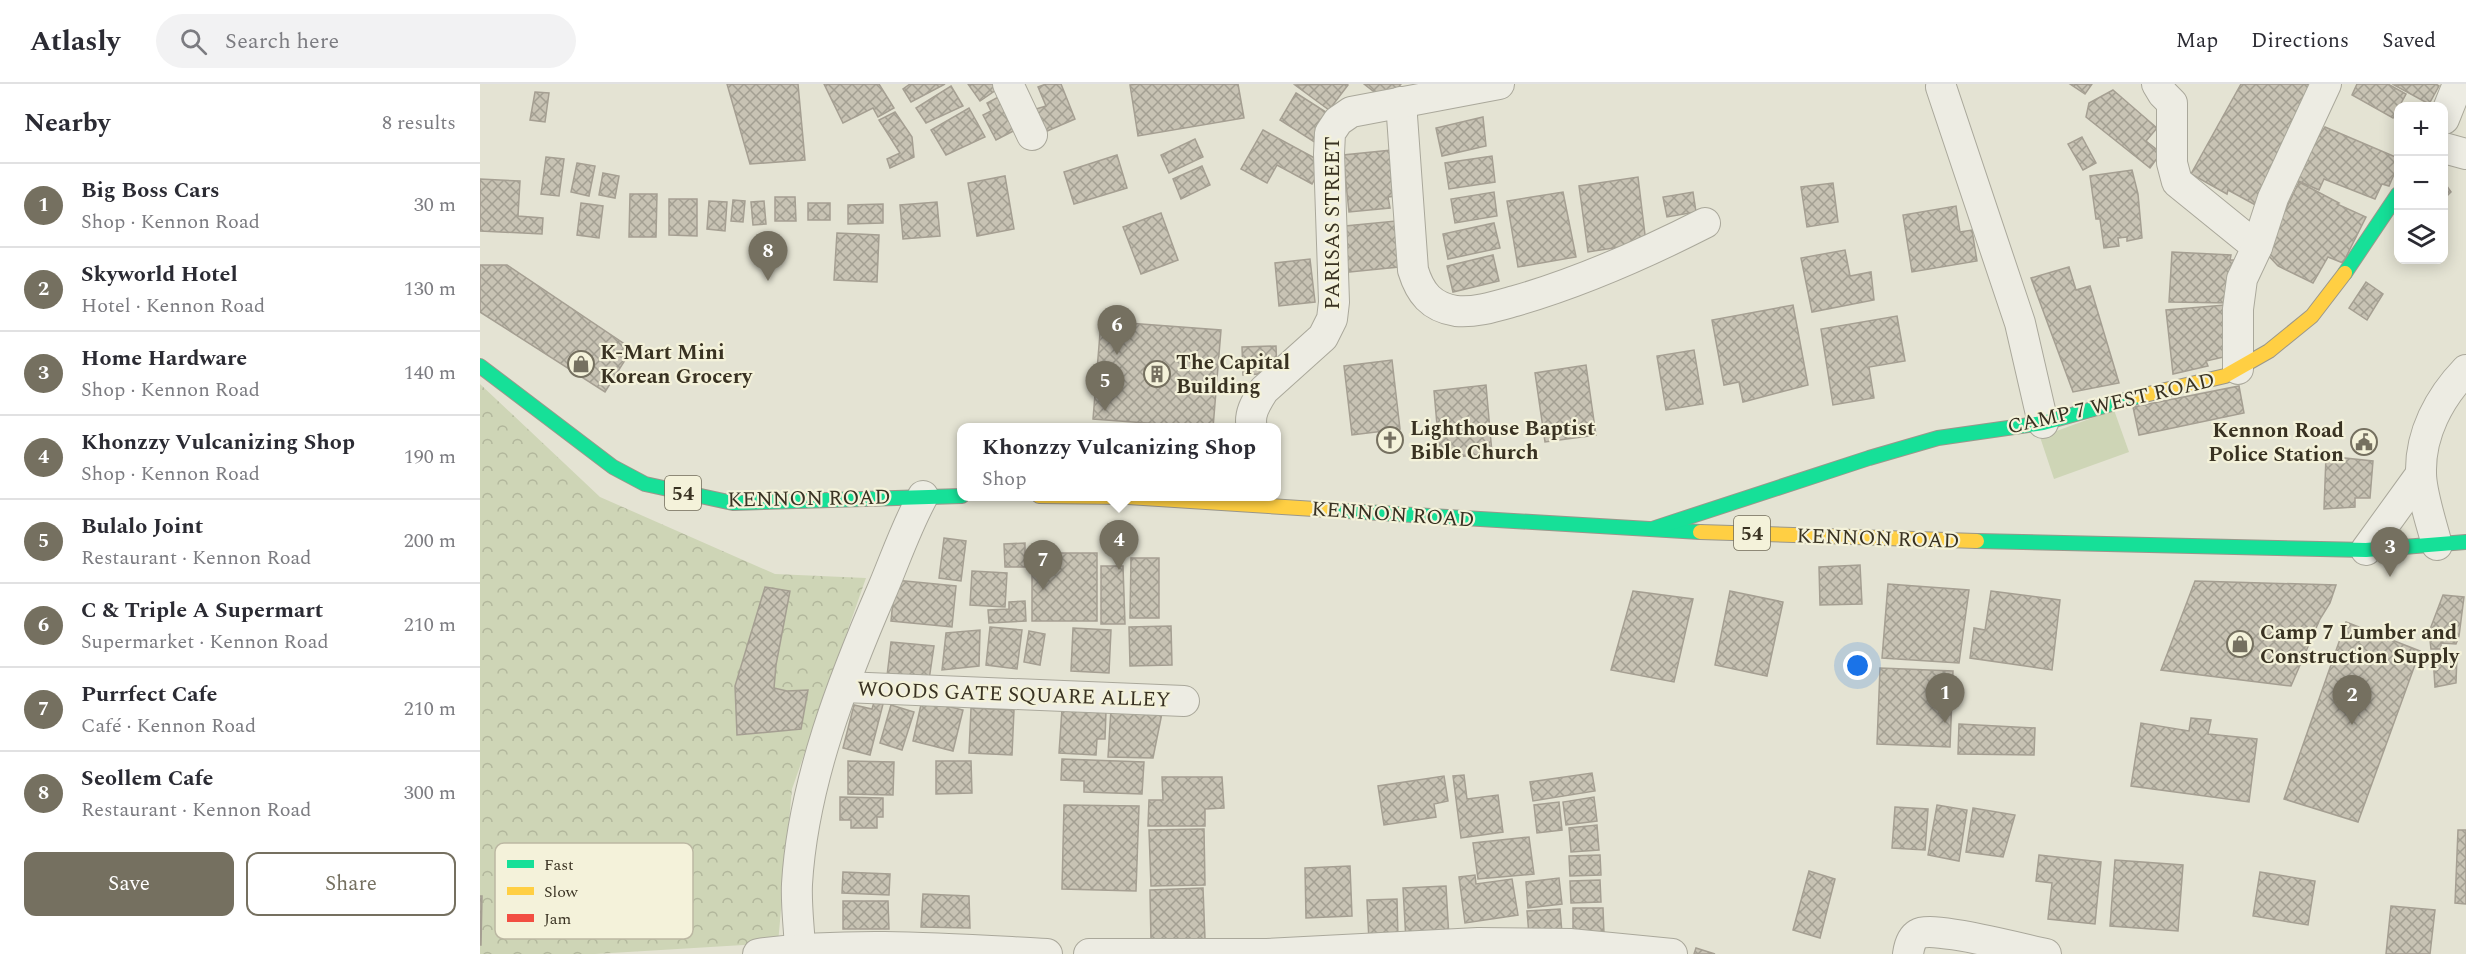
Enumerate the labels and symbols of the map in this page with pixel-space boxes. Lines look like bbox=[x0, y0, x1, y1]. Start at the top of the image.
street label: PARISAS STREET bbox=[1317, 136, 1349, 310]
pin: 8 bbox=[748, 232, 788, 281]
pin: 6 bbox=[1098, 306, 1136, 355]
place label: K-Mart Mini Korean Grocery bbox=[600, 337, 753, 393]
place label: The Capital Building bbox=[1176, 347, 1290, 403]
shop icon: K-Mart Mini Korean Grocery bbox=[566, 349, 596, 379]
building icon: The Capital Building bbox=[1142, 359, 1172, 389]
pin: 5 bbox=[1086, 362, 1124, 411]
street label: CAMP 7 WEST ROAD bbox=[2004, 365, 2218, 443]
place label: Lighthouse Baptist Bible Church bbox=[1410, 413, 1595, 469]
place label: Kennon Road Police Station bbox=[2208, 415, 2344, 471]
church icon: Lighthouse Baptist Bible Church bbox=[1375, 425, 1405, 455]
public building icon: Kennon Road Police Station bbox=[2349, 427, 2379, 457]
road number: 54 bbox=[665, 476, 701, 510]
street label: KENNON ROAD bbox=[727, 482, 891, 516]
street label: KENNON ROAD bbox=[1310, 493, 1476, 537]
road number: 54 bbox=[1734, 516, 1770, 550]
pin: 4 bbox=[1100, 520, 1138, 570]
street label: KENNON ROAD bbox=[1796, 520, 1960, 558]
pin: 3 bbox=[2370, 528, 2410, 577]
pin: 7 bbox=[1024, 540, 1062, 590]
place label: Camp 7 Lumber and Construction Supply bbox=[2260, 617, 2460, 673]
shop icon: Camp 7 Lumber and Construction Supply bbox=[2225, 629, 2255, 659]
your location bbox=[1843, 651, 1872, 680]
street label: WOODS GATE SQUARE ALLEY bbox=[857, 674, 1171, 716]
pin: 1 bbox=[1926, 674, 1964, 723]
pin: 2 bbox=[2332, 676, 2372, 725]
legend bbox=[495, 843, 693, 939]
text: Fast bbox=[544, 853, 574, 877]
text: Slow bbox=[544, 880, 579, 904]
text: Jam bbox=[544, 907, 572, 931]

